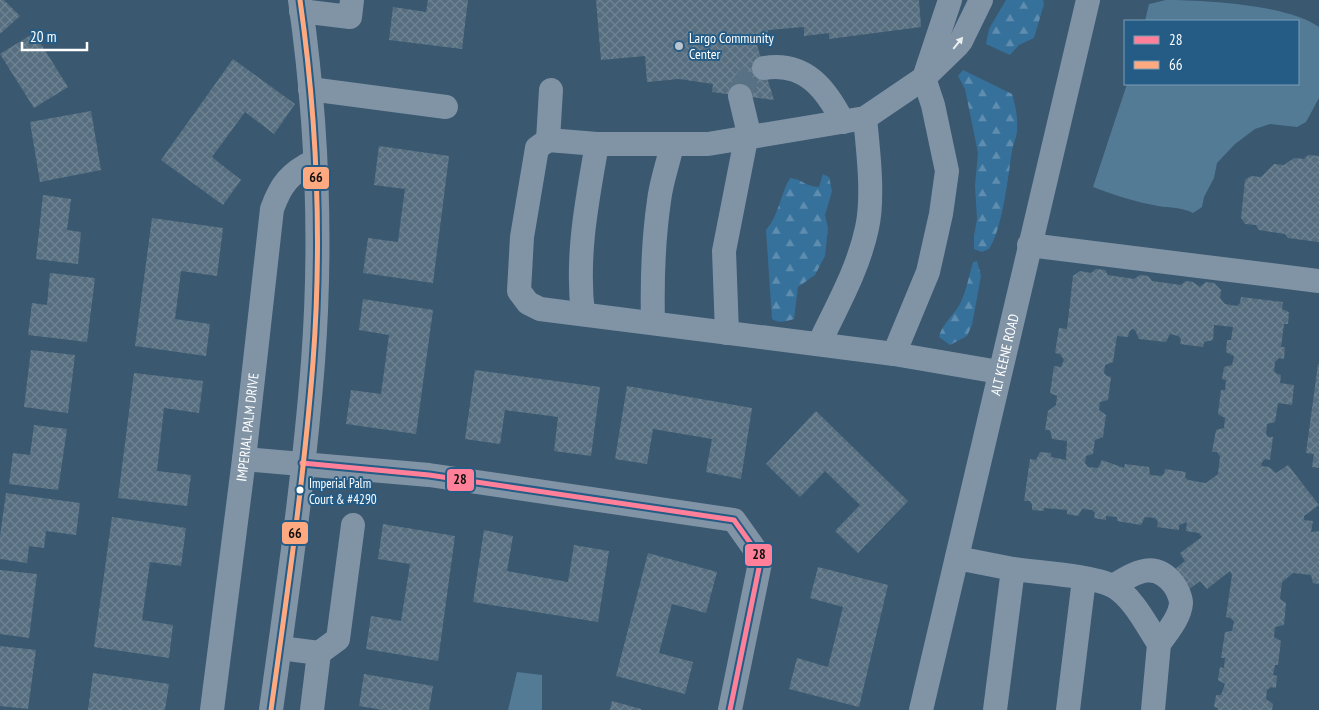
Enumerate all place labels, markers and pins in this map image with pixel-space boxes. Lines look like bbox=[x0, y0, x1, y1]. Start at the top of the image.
place label: Largo Community Center bbox=[689, 29, 774, 63]
marker: Largo Community Center bbox=[673, 40, 685, 52]
place label: Imperial Palm Court & #4290 bbox=[309, 475, 377, 508]
marker: Imperial Palm Court & #4290 bbox=[295, 485, 305, 495]

